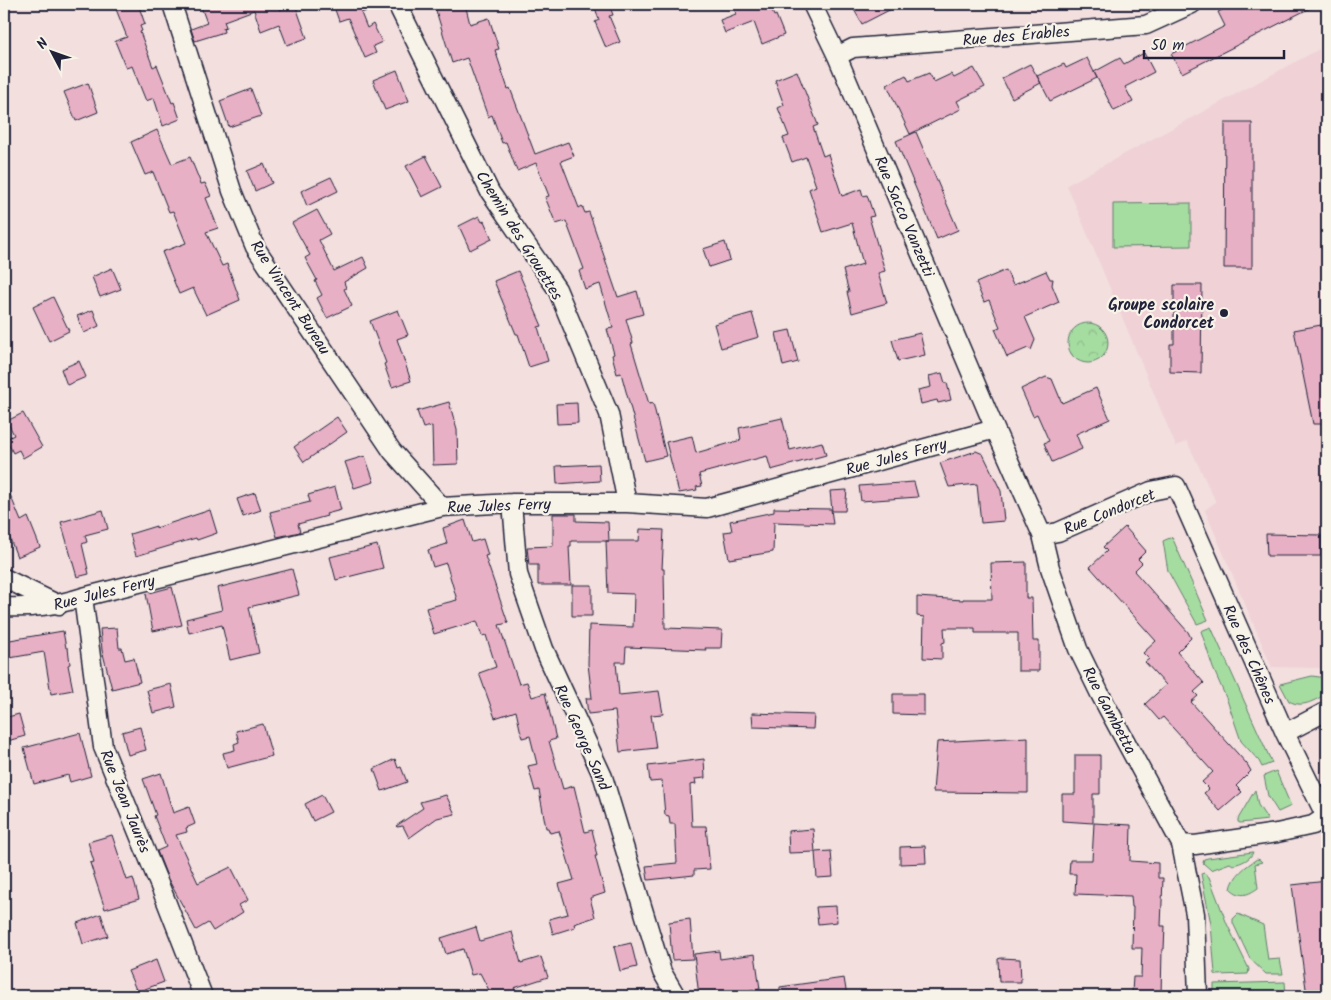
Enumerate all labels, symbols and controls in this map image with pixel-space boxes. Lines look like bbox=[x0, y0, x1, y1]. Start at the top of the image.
street label: Rue des Érables bbox=[961, 19, 1071, 54]
north arrow bbox=[28, 28, 78, 78]
scale bar bbox=[1144, 28, 1284, 60]
text: N bbox=[32, 33, 54, 55]
text: 50 m bbox=[1151, 34, 1185, 58]
street label: Rue Sacco Vanzetti bbox=[867, 152, 941, 282]
street label: Chemin des Grouettes bbox=[469, 166, 569, 306]
street label: Rue Vincent Bureau bbox=[243, 235, 336, 360]
place label: Groupe scolaire Condorcet bbox=[1108, 293, 1215, 336]
marker: Groupe scolaire Condorcet bbox=[1218, 307, 1230, 319]
street label: Rue Jules Ferry bbox=[843, 432, 950, 483]
street label: Rue Condorcet bbox=[1060, 482, 1160, 542]
street label: Rue Jules Ferry bbox=[447, 492, 552, 521]
street label: Rue Jules Ferry bbox=[51, 569, 158, 618]
street label: Rue des Chênes bbox=[1215, 601, 1282, 709]
street label: Rue Gambetta bbox=[1075, 662, 1142, 759]
street label: Rue George Sand bbox=[547, 680, 617, 796]
street label: Rue Jean Jaurès bbox=[92, 746, 157, 857]

